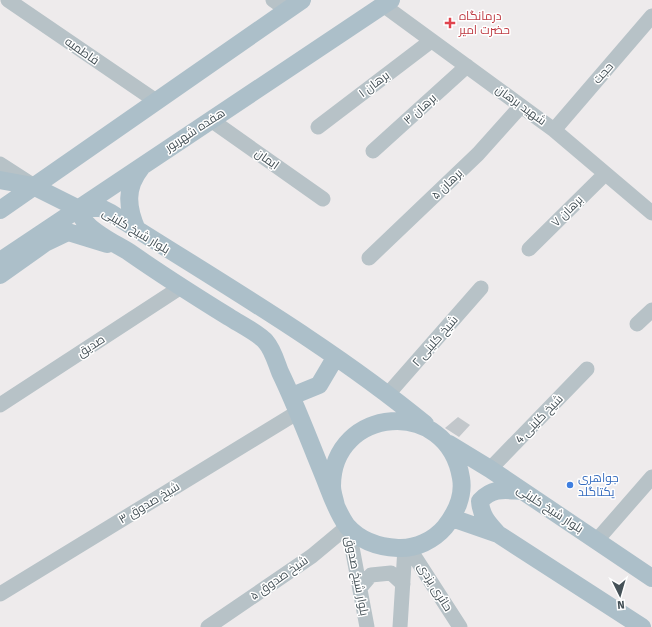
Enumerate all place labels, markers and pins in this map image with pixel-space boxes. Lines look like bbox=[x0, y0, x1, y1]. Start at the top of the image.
place label: درمانگاه حضرت امیر bbox=[458, 9, 510, 37]
marker: درمانگاه حضرت امیر bbox=[444, 17, 456, 29]
place label: جواهری یکتاگلد bbox=[578, 471, 619, 499]
marker: جواهری یکتاگلد bbox=[565, 480, 575, 490]

